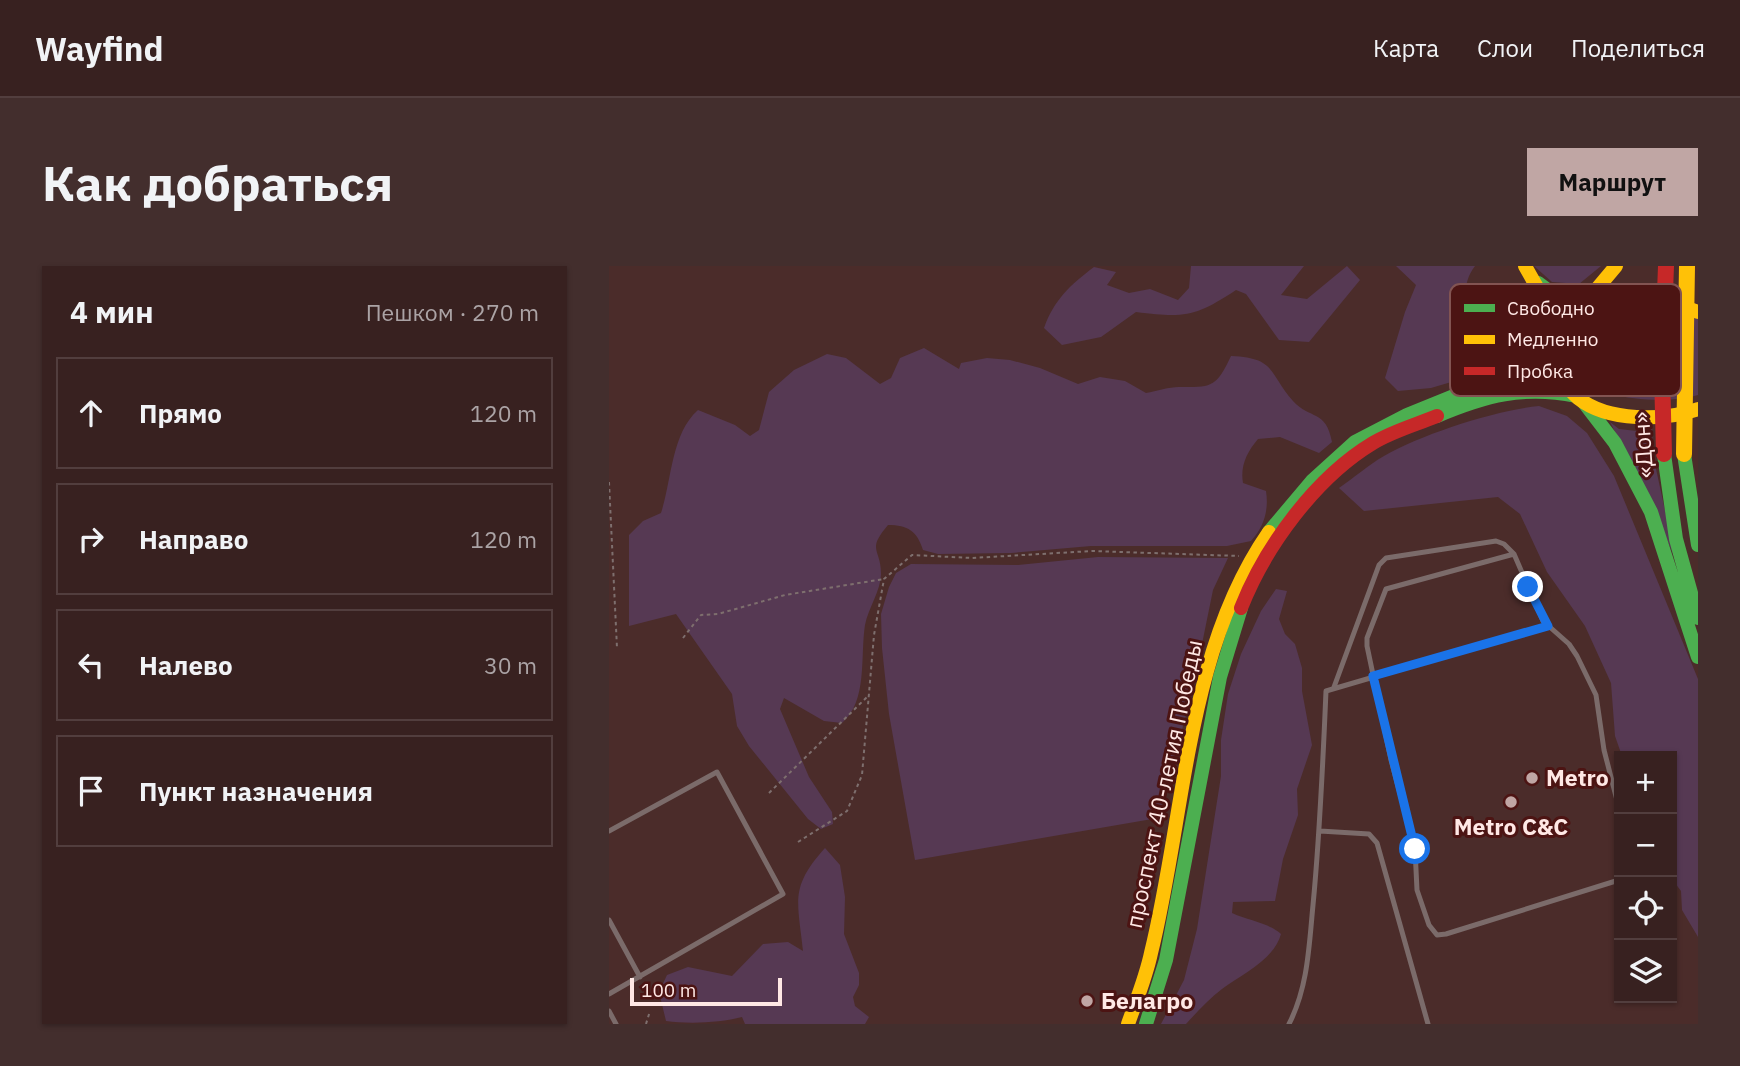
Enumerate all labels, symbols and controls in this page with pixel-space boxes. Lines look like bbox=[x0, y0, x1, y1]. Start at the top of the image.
text: Wayfind bbox=[35, 27, 164, 70]
text: Карта bbox=[1373, 32, 1439, 64]
text: Слои bbox=[1477, 32, 1533, 64]
text: Поделиться bbox=[1571, 32, 1705, 64]
button: Маршрут bbox=[1527, 148, 1698, 216]
text: Как добраться bbox=[42, 151, 393, 214]
legend bbox=[1450, 284, 1681, 396]
text: 4 мин bbox=[70, 292, 154, 331]
text: Свободно bbox=[1507, 296, 1595, 320]
text: Пешком · 270 m bbox=[366, 297, 539, 327]
text: Медленно bbox=[1507, 327, 1598, 351]
text: Пробка bbox=[1507, 359, 1573, 383]
icon: ahead bbox=[72, 394, 110, 432]
text: Прямо bbox=[139, 396, 222, 430]
text: 120 m bbox=[470, 398, 537, 428]
street label: «Дон» bbox=[1625, 411, 1659, 479]
icon: right bbox=[72, 520, 110, 558]
text: Направо bbox=[139, 522, 248, 556]
text: 120 m bbox=[470, 524, 537, 554]
route end bbox=[1512, 571, 1543, 602]
street label: проспект 40-летия Победы bbox=[1118, 637, 1208, 931]
icon: left bbox=[72, 646, 110, 684]
text: Налево bbox=[139, 648, 233, 682]
text: 30 m bbox=[484, 650, 537, 680]
map controls bbox=[1614, 751, 1677, 1003]
button: + bbox=[1614, 751, 1677, 814]
place label: Metro bbox=[1546, 762, 1609, 792]
marker: Metro bbox=[1524, 770, 1540, 786]
icon: arrive bbox=[72, 772, 110, 810]
text: Пункт назначения bbox=[139, 774, 373, 808]
marker: Metro C&C bbox=[1503, 794, 1519, 810]
place label: Metro C&C bbox=[1454, 811, 1568, 841]
button: − bbox=[1614, 814, 1677, 877]
route start bbox=[1399, 833, 1430, 864]
button: locate bbox=[1614, 877, 1677, 940]
button: layers bbox=[1614, 940, 1677, 1003]
scale bar bbox=[630, 975, 782, 1007]
text: 100 m bbox=[641, 978, 696, 1002]
place label: Белагро bbox=[1101, 985, 1193, 1015]
marker: Белагро bbox=[1079, 993, 1095, 1009]

